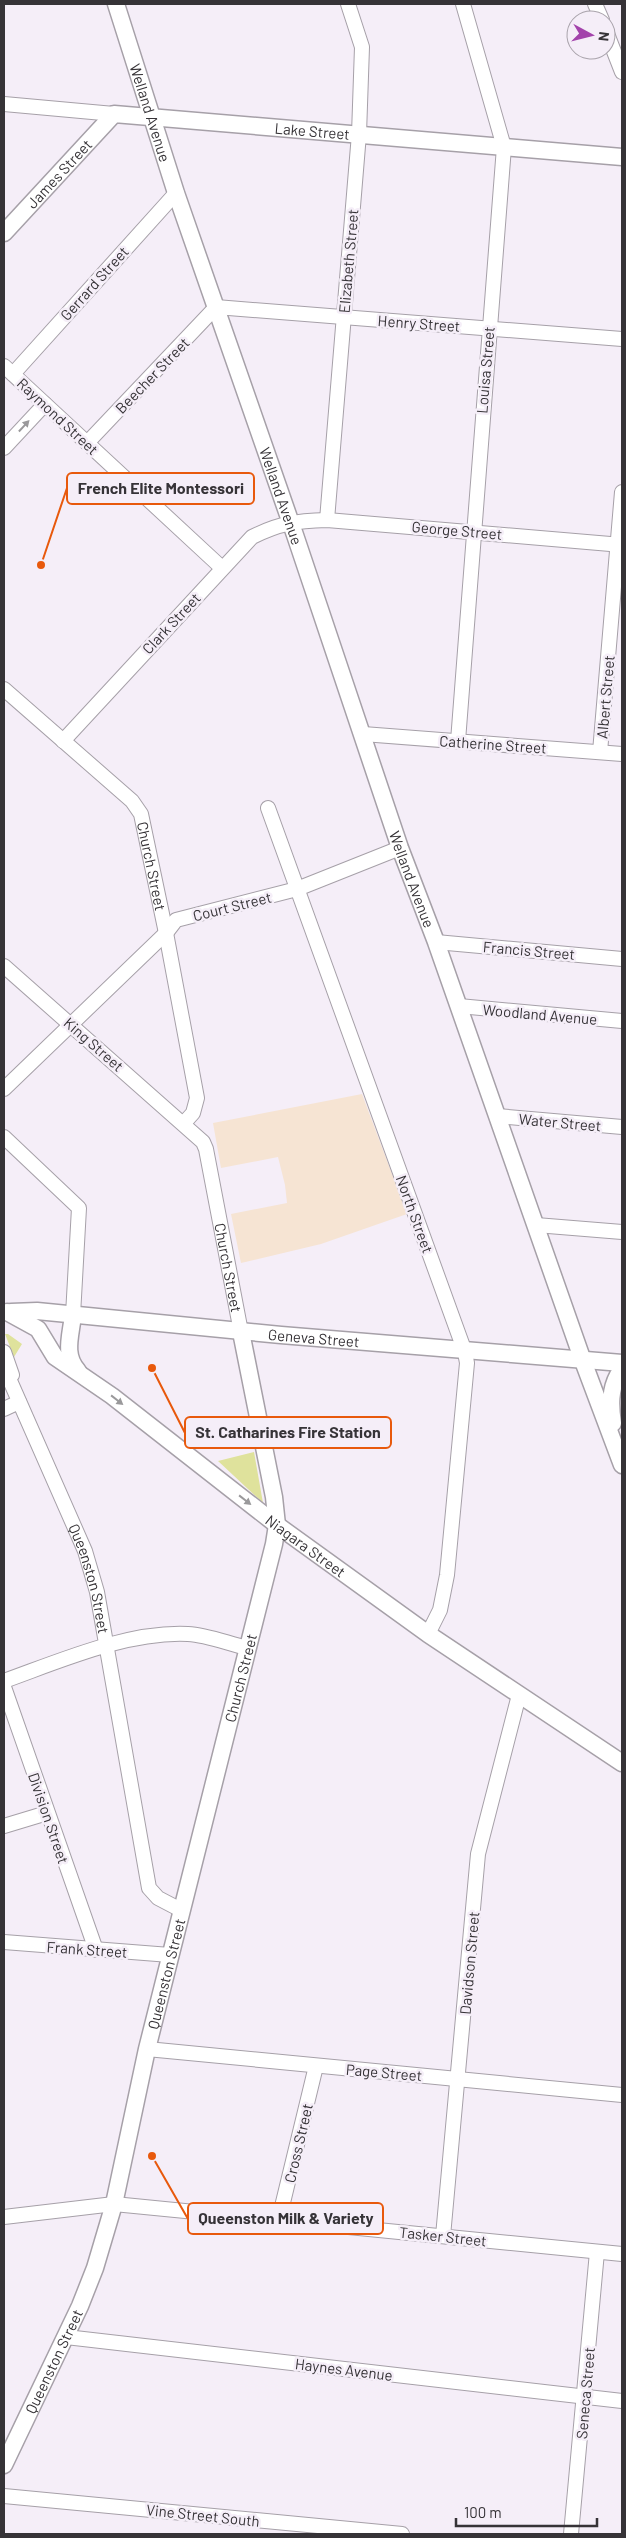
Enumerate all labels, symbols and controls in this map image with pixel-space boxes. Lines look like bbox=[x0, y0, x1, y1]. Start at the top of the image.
north arrow bbox=[566, 10, 616, 60]
text: N bbox=[595, 31, 613, 42]
street label: Welland Avenue bbox=[126, 61, 174, 164]
street label: Lake Street bbox=[274, 119, 351, 143]
street label: James Street bbox=[23, 135, 95, 212]
street label: Elizabeth Street bbox=[334, 208, 362, 314]
street label: Gerrard Street bbox=[56, 242, 132, 324]
street label: Henry Street bbox=[377, 311, 461, 335]
street label: Louisa Street bbox=[472, 326, 498, 414]
street label: Beecher Street bbox=[111, 333, 193, 417]
street label: Raymond Street bbox=[14, 374, 102, 458]
one-way arrow bbox=[18, 420, 30, 432]
street label: Welland Avenue bbox=[256, 445, 307, 547]
callout: French Elite Montessori bbox=[67, 473, 254, 504]
text: French Elite Montessori bbox=[78, 478, 244, 497]
street label: George Street bbox=[411, 517, 503, 543]
street label: Clark Street bbox=[138, 589, 204, 657]
street label: Albert Street bbox=[592, 655, 618, 739]
street label: Catherine Street bbox=[439, 731, 547, 757]
street label: Church Street bbox=[134, 820, 170, 912]
street label: Welland Avenue bbox=[386, 829, 439, 930]
street label: Court Street bbox=[191, 888, 273, 924]
street label: Francis Street bbox=[482, 937, 576, 963]
street label: Woodland Avenue bbox=[482, 1000, 598, 1028]
street label: King Street bbox=[61, 1013, 127, 1075]
street label: Water Street bbox=[518, 1109, 602, 1135]
street label: North Street bbox=[393, 1173, 437, 1255]
street label: Church Street bbox=[211, 1221, 246, 1314]
street label: Geneva Street bbox=[267, 1325, 360, 1350]
one-way arrow bbox=[110, 1394, 123, 1405]
callout: St. Catharines Fire Station bbox=[185, 1417, 391, 1448]
text: St. Catharines Fire Station bbox=[195, 1422, 381, 1441]
one-way arrow bbox=[238, 1495, 252, 1505]
street label: Niagara Street bbox=[262, 1511, 349, 1581]
street label: Queenston Street bbox=[65, 1521, 113, 1635]
street label: Church Street bbox=[221, 1632, 260, 1724]
street label: Division Street bbox=[25, 1770, 73, 1866]
street label: Davidson Street bbox=[456, 1911, 482, 2015]
street label: Queenston Street bbox=[143, 1916, 189, 2031]
street label: Frank Street bbox=[46, 1937, 128, 1961]
street label: Page Street bbox=[345, 2060, 423, 2084]
street label: Cross Street bbox=[280, 2102, 316, 2184]
callout: Queenston Milk & Variety bbox=[188, 2203, 383, 2234]
text: Queenston Milk & Variety bbox=[198, 2208, 374, 2227]
street label: Tasker Street bbox=[398, 2222, 488, 2250]
street label: Queenston Street bbox=[21, 2306, 86, 2416]
street label: Seneca Street bbox=[572, 2346, 598, 2440]
street label: Haynes Avenue bbox=[294, 2354, 394, 2384]
scale bar bbox=[456, 2496, 597, 2528]
street label: Vine Street South bbox=[145, 2500, 261, 2530]
text: 100 m bbox=[464, 2503, 502, 2521]

